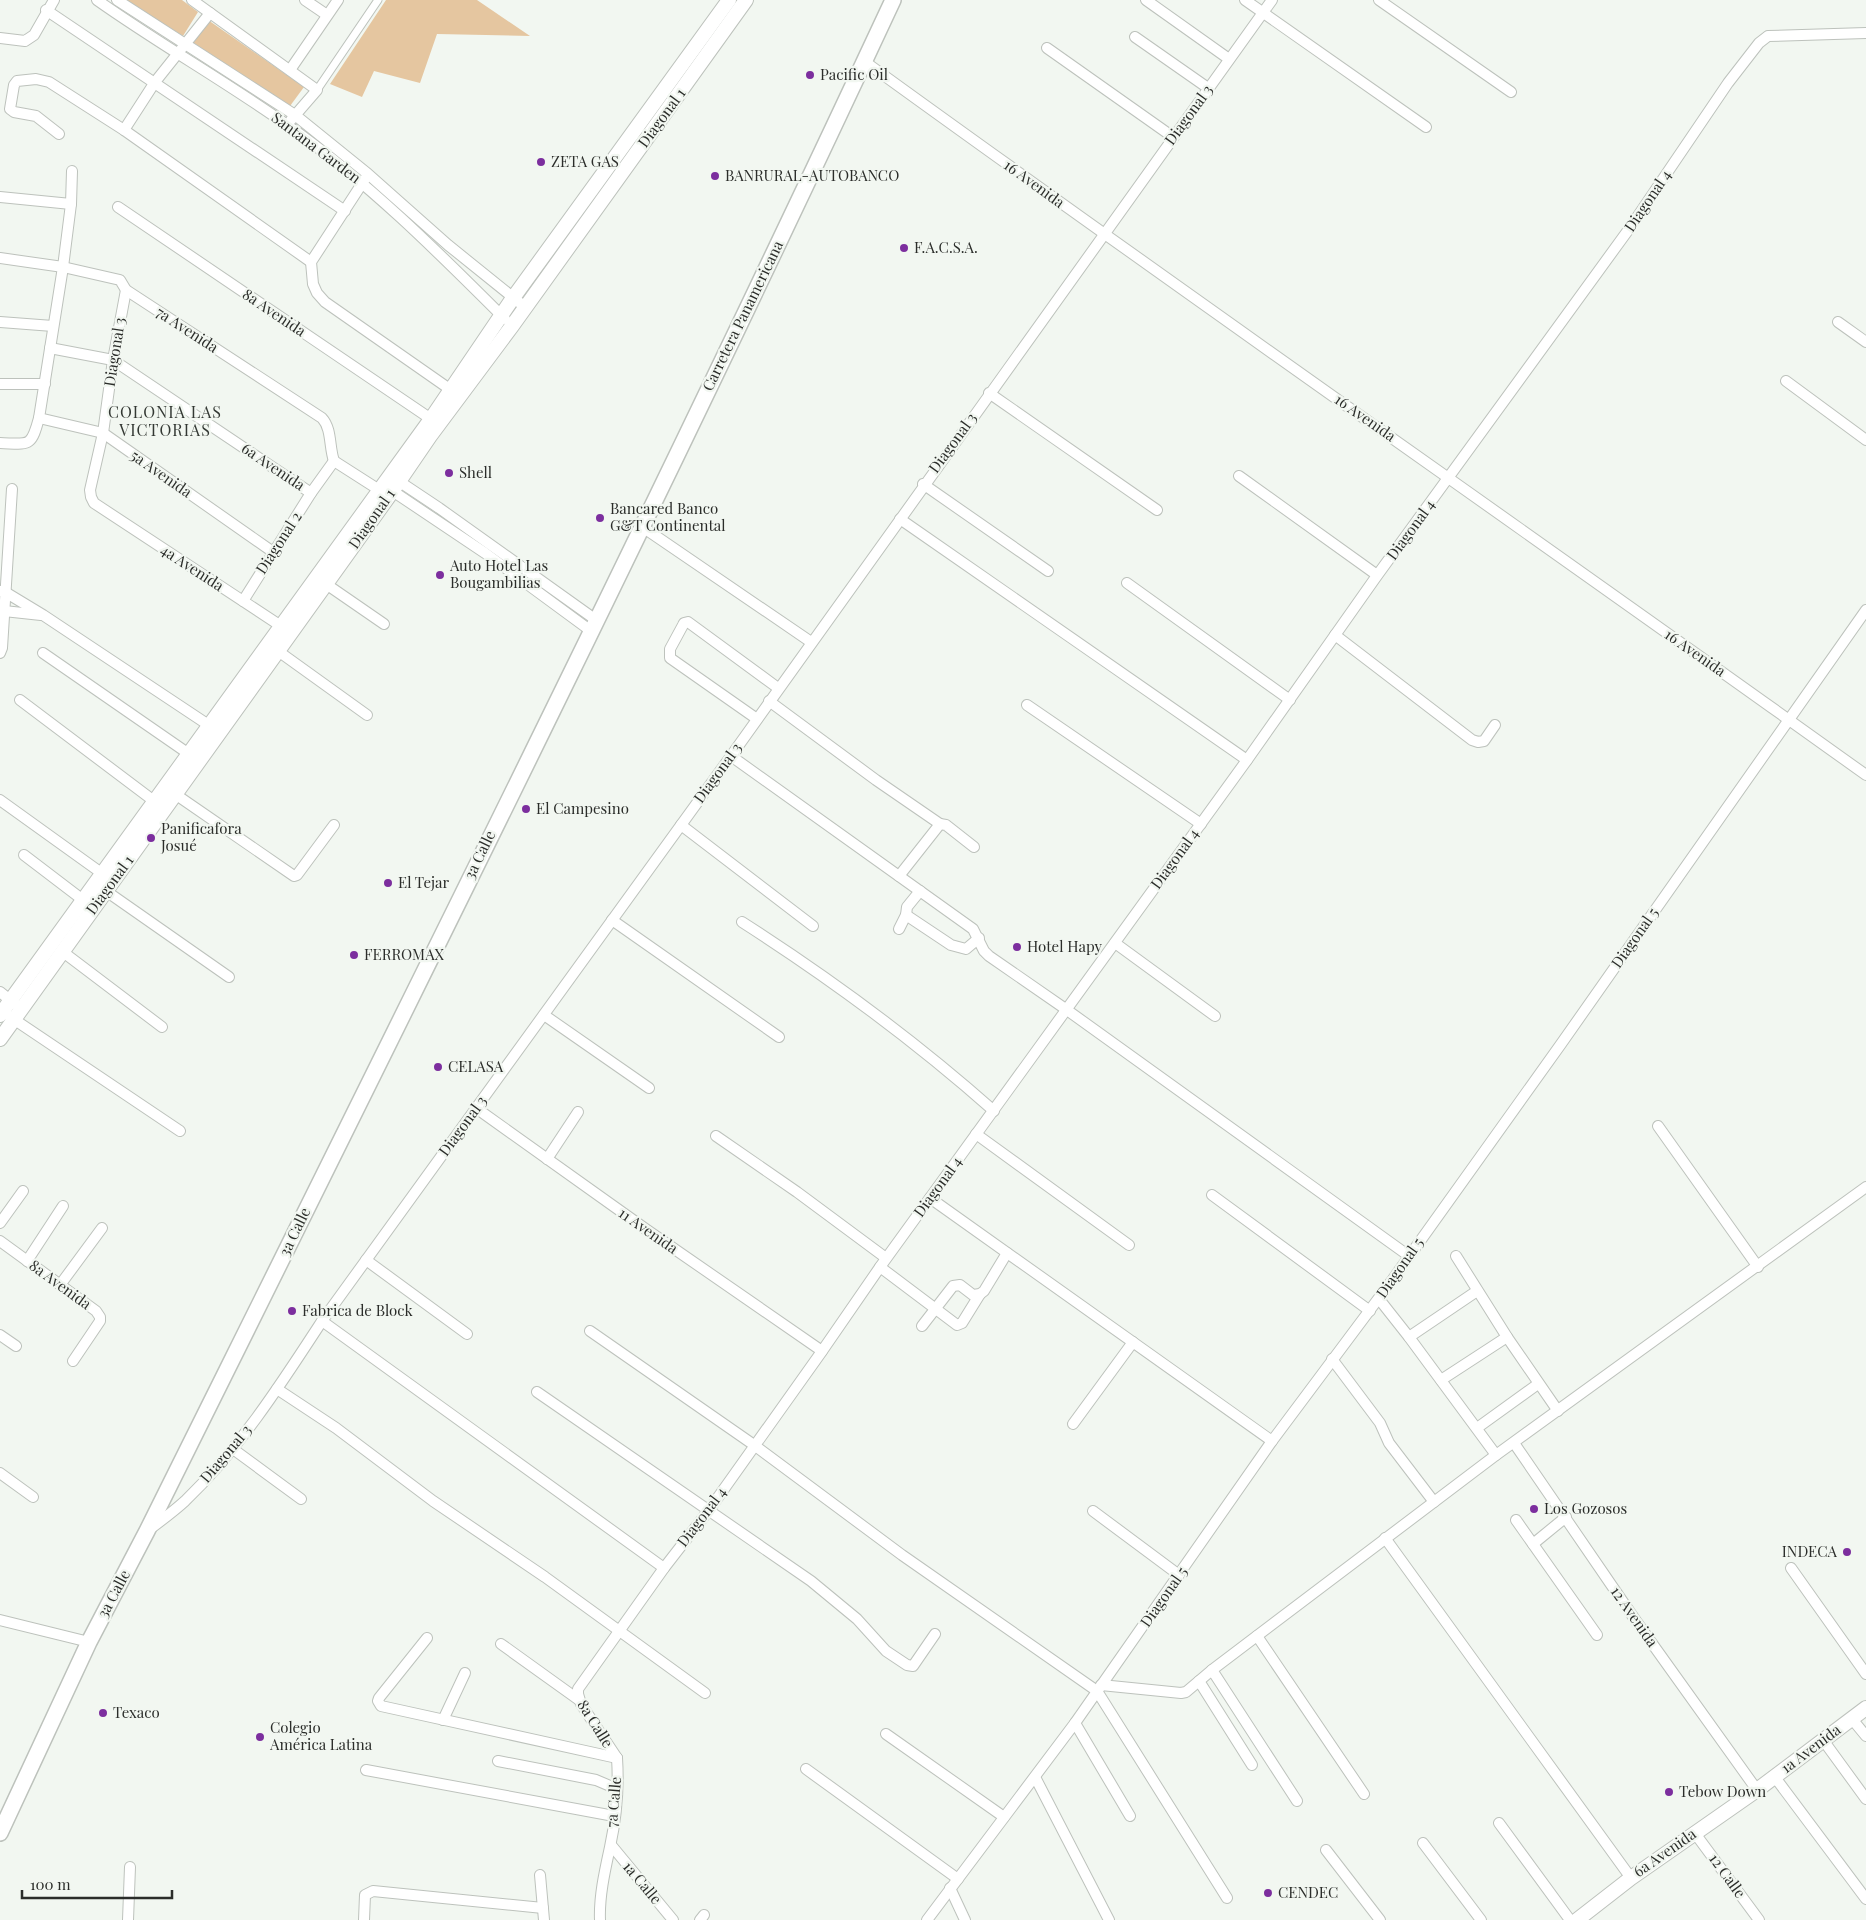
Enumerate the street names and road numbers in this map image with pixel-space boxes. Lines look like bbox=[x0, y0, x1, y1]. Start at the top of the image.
street label: Diagonal 3 bbox=[1160, 80, 1217, 149]
street label: Diagonal 1 bbox=[633, 83, 690, 151]
street label: Santana Garden bbox=[268, 107, 365, 187]
street label: 16 Avenida bbox=[1000, 154, 1069, 212]
street label: Diagonal 4 bbox=[1619, 166, 1675, 235]
street label: Carretera Panamericana bbox=[697, 237, 787, 394]
street label: 8a Avenida bbox=[239, 284, 310, 341]
street label: 7a Avenida bbox=[153, 302, 223, 357]
street label: Diagonal 3 bbox=[99, 316, 129, 388]
street label: 16 Avenida bbox=[1331, 389, 1401, 446]
street label: Diagonal 3 bbox=[924, 408, 981, 477]
street label: 6a Avenida bbox=[238, 438, 309, 495]
street label: 5a Avenida bbox=[127, 445, 197, 502]
street label: Diagonal 1 bbox=[343, 484, 399, 552]
street label: Diagonal 4 bbox=[1381, 495, 1439, 564]
street label: Diagonal 2 bbox=[251, 508, 306, 577]
street label: 4a Avenida bbox=[157, 539, 229, 595]
street label: 16 Avenida bbox=[1661, 624, 1731, 681]
street label: Diagonal 3 bbox=[689, 738, 746, 807]
street label: Diagonal 4 bbox=[1145, 824, 1203, 893]
street label: 3a Calle bbox=[459, 827, 499, 882]
street label: Diagonal 1 bbox=[81, 850, 138, 918]
street label: Diagonal 5 bbox=[1606, 903, 1662, 972]
street label: Diagonal 3 bbox=[434, 1091, 491, 1160]
street label: Diagonal 4 bbox=[908, 1152, 966, 1221]
street label: 11 Avenida bbox=[615, 1202, 683, 1258]
street label: 3a Calle bbox=[274, 1204, 314, 1259]
street label: Diagonal 5 bbox=[1371, 1233, 1427, 1302]
street label: 8a Avenida bbox=[26, 1255, 96, 1314]
street label: Diagonal 3 bbox=[195, 1420, 256, 1487]
street label: Diagonal 4 bbox=[672, 1482, 730, 1550]
street label: Diagonal 5 bbox=[1135, 1562, 1191, 1631]
street label: 3a Calle bbox=[92, 1566, 134, 1621]
street label: 12 Avenida bbox=[1607, 1582, 1663, 1651]
street label: 8a Calle bbox=[573, 1696, 618, 1751]
street label: 1a Avenida bbox=[1776, 1719, 1845, 1777]
street label: 7a Calle bbox=[601, 1776, 625, 1828]
street label: 6a Avenida bbox=[1629, 1823, 1700, 1881]
street label: 12 Calle bbox=[1705, 1849, 1751, 1902]
street label: 1a Calle bbox=[619, 1857, 667, 1908]

